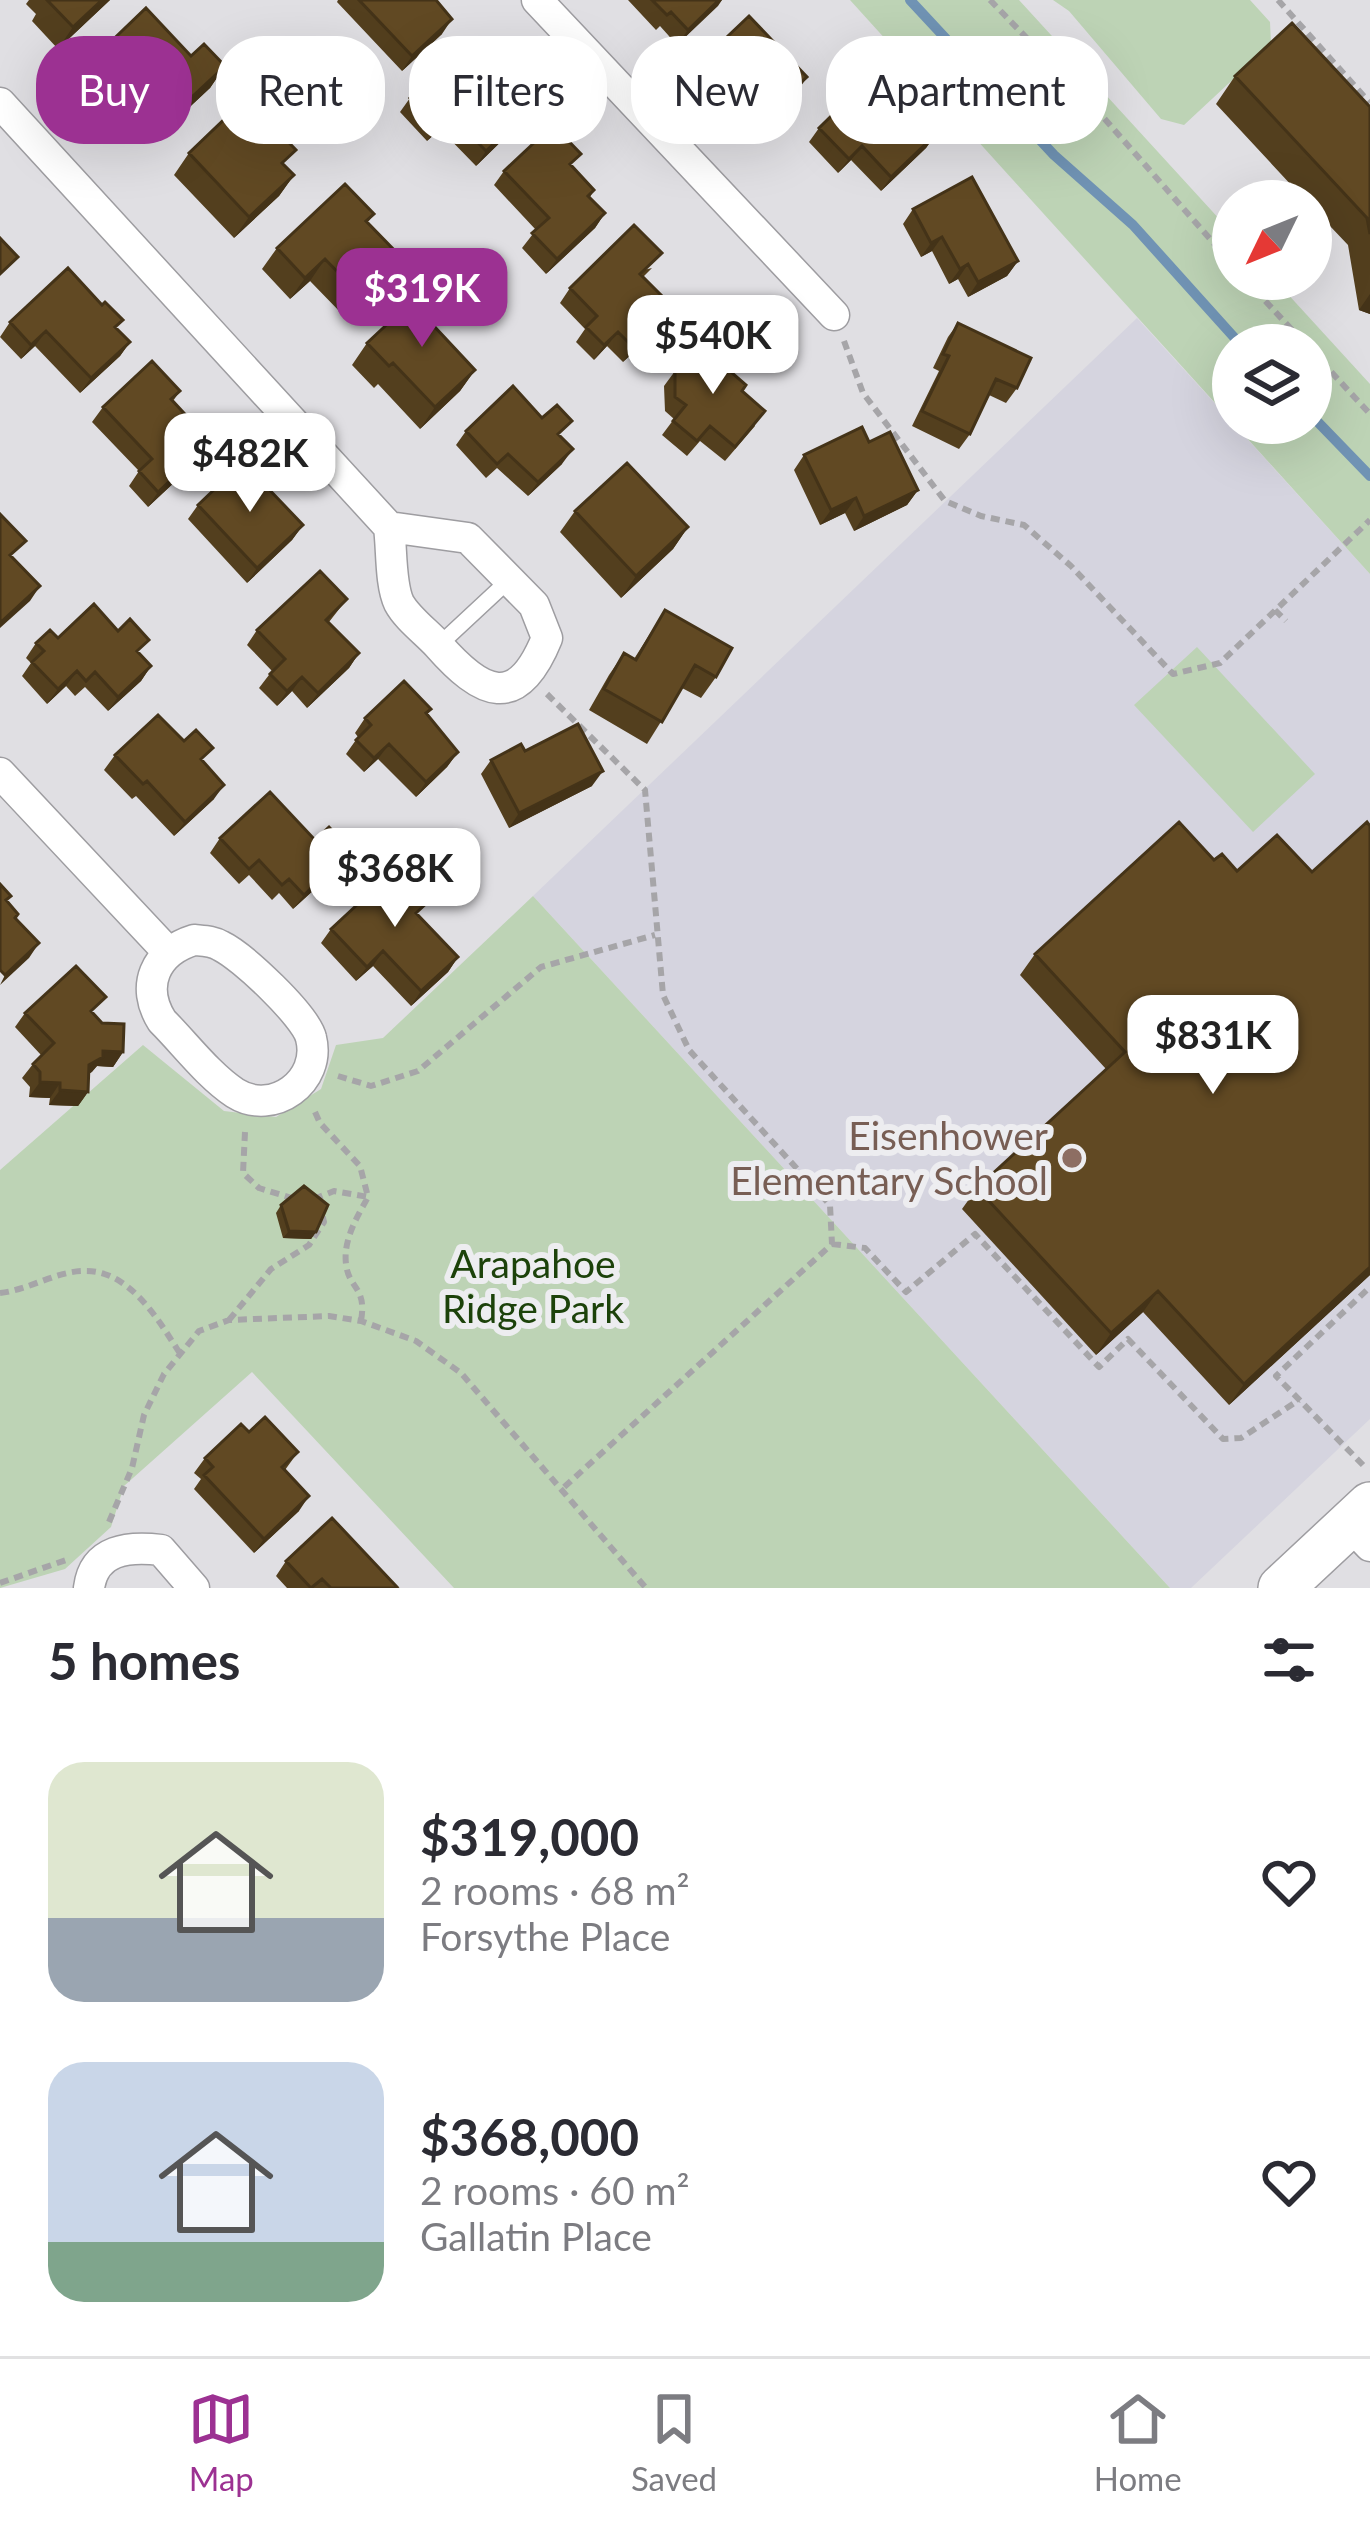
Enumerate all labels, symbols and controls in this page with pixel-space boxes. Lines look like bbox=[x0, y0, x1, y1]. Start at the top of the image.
chip: Buy bbox=[36, 36, 192, 144]
chip: Rent bbox=[216, 36, 385, 144]
chip: Filters bbox=[409, 36, 607, 144]
chip: New bbox=[631, 36, 802, 144]
chip: Apartment bbox=[826, 36, 1108, 144]
north arrow bbox=[1212, 180, 1332, 300]
map controls bbox=[1212, 180, 1332, 444]
pin: $319K bbox=[338, 248, 506, 350]
text: $319K bbox=[363, 264, 481, 310]
pin: $540K bbox=[629, 295, 797, 397]
text: $540K bbox=[654, 311, 772, 357]
button: layers bbox=[1212, 324, 1332, 444]
pin: $482K bbox=[166, 413, 334, 515]
text: $482K bbox=[191, 429, 309, 475]
pin: $368K bbox=[311, 828, 479, 930]
text: $368K bbox=[336, 844, 454, 890]
pin: $831K bbox=[1129, 995, 1297, 1097]
text: $831K bbox=[1154, 1011, 1272, 1057]
place label: Eisenhower Elementary School bbox=[730, 1112, 1048, 1203]
marker: Eisenhower Elementary School bbox=[1059, 1145, 1085, 1171]
park label: Arapahoe Ridge Park bbox=[442, 1240, 624, 1331]
icon: filters bbox=[1256, 1627, 1322, 1693]
text: 5 homes bbox=[48, 1630, 240, 1691]
text: $319,000 bbox=[420, 1806, 639, 1867]
icon: home bbox=[144, 1810, 288, 1954]
icon: heart bbox=[1256, 1849, 1322, 1915]
text: 2 rooms · 68 m² bbox=[420, 1867, 690, 1913]
text: Forsythe Place bbox=[420, 1913, 670, 1959]
text: $368,000 bbox=[420, 2106, 639, 2167]
icon: home bbox=[144, 2110, 288, 2254]
icon: heart bbox=[1256, 2149, 1322, 2215]
text: 2 rooms · 60 m² bbox=[420, 2167, 690, 2213]
text: Gallatin Place bbox=[420, 2213, 652, 2259]
tab: Map bbox=[188, 2386, 254, 2498]
tab: Saved bbox=[631, 2386, 717, 2498]
tab: Home bbox=[1094, 2386, 1182, 2498]

